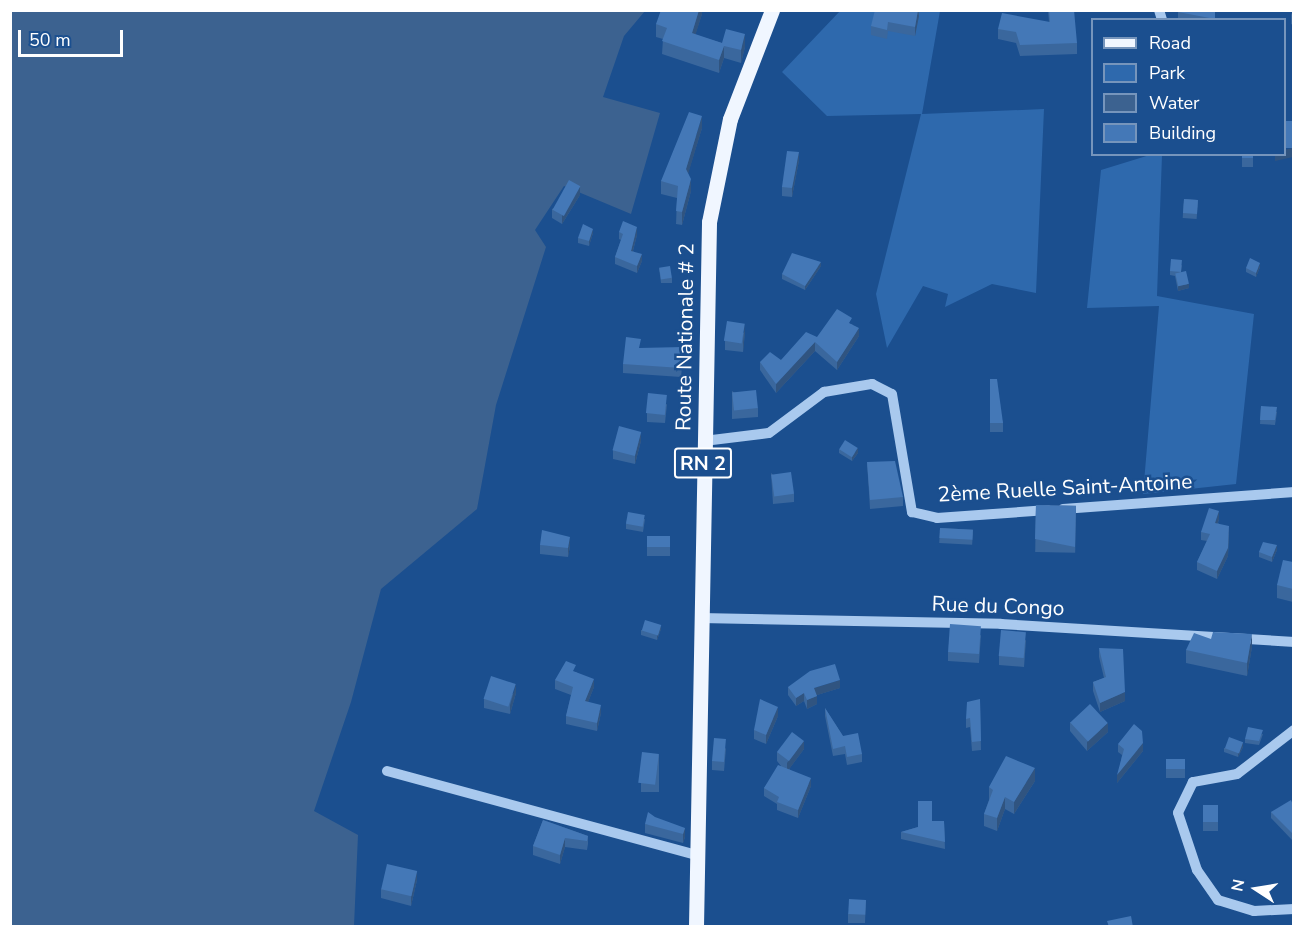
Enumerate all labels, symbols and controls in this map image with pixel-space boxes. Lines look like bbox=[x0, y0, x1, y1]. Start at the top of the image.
scale bar bbox=[21, 18, 126, 56]
legend bbox=[1091, 18, 1286, 156]
text: 50 m bbox=[29, 28, 71, 52]
text: Road bbox=[1149, 31, 1191, 55]
text: Park bbox=[1149, 61, 1185, 85]
text: Water bbox=[1149, 91, 1200, 115]
text: Building bbox=[1149, 121, 1216, 145]
street label: Route Nationale # 2 bbox=[671, 243, 699, 431]
road number: RN 2 bbox=[673, 446, 733, 480]
street label: 2ème Ruelle Saint-Antoine bbox=[937, 469, 1193, 507]
street label: Rue du Congo bbox=[931, 591, 1065, 621]
north arrow bbox=[1226, 859, 1286, 919]
text: N bbox=[1226, 877, 1250, 893]

